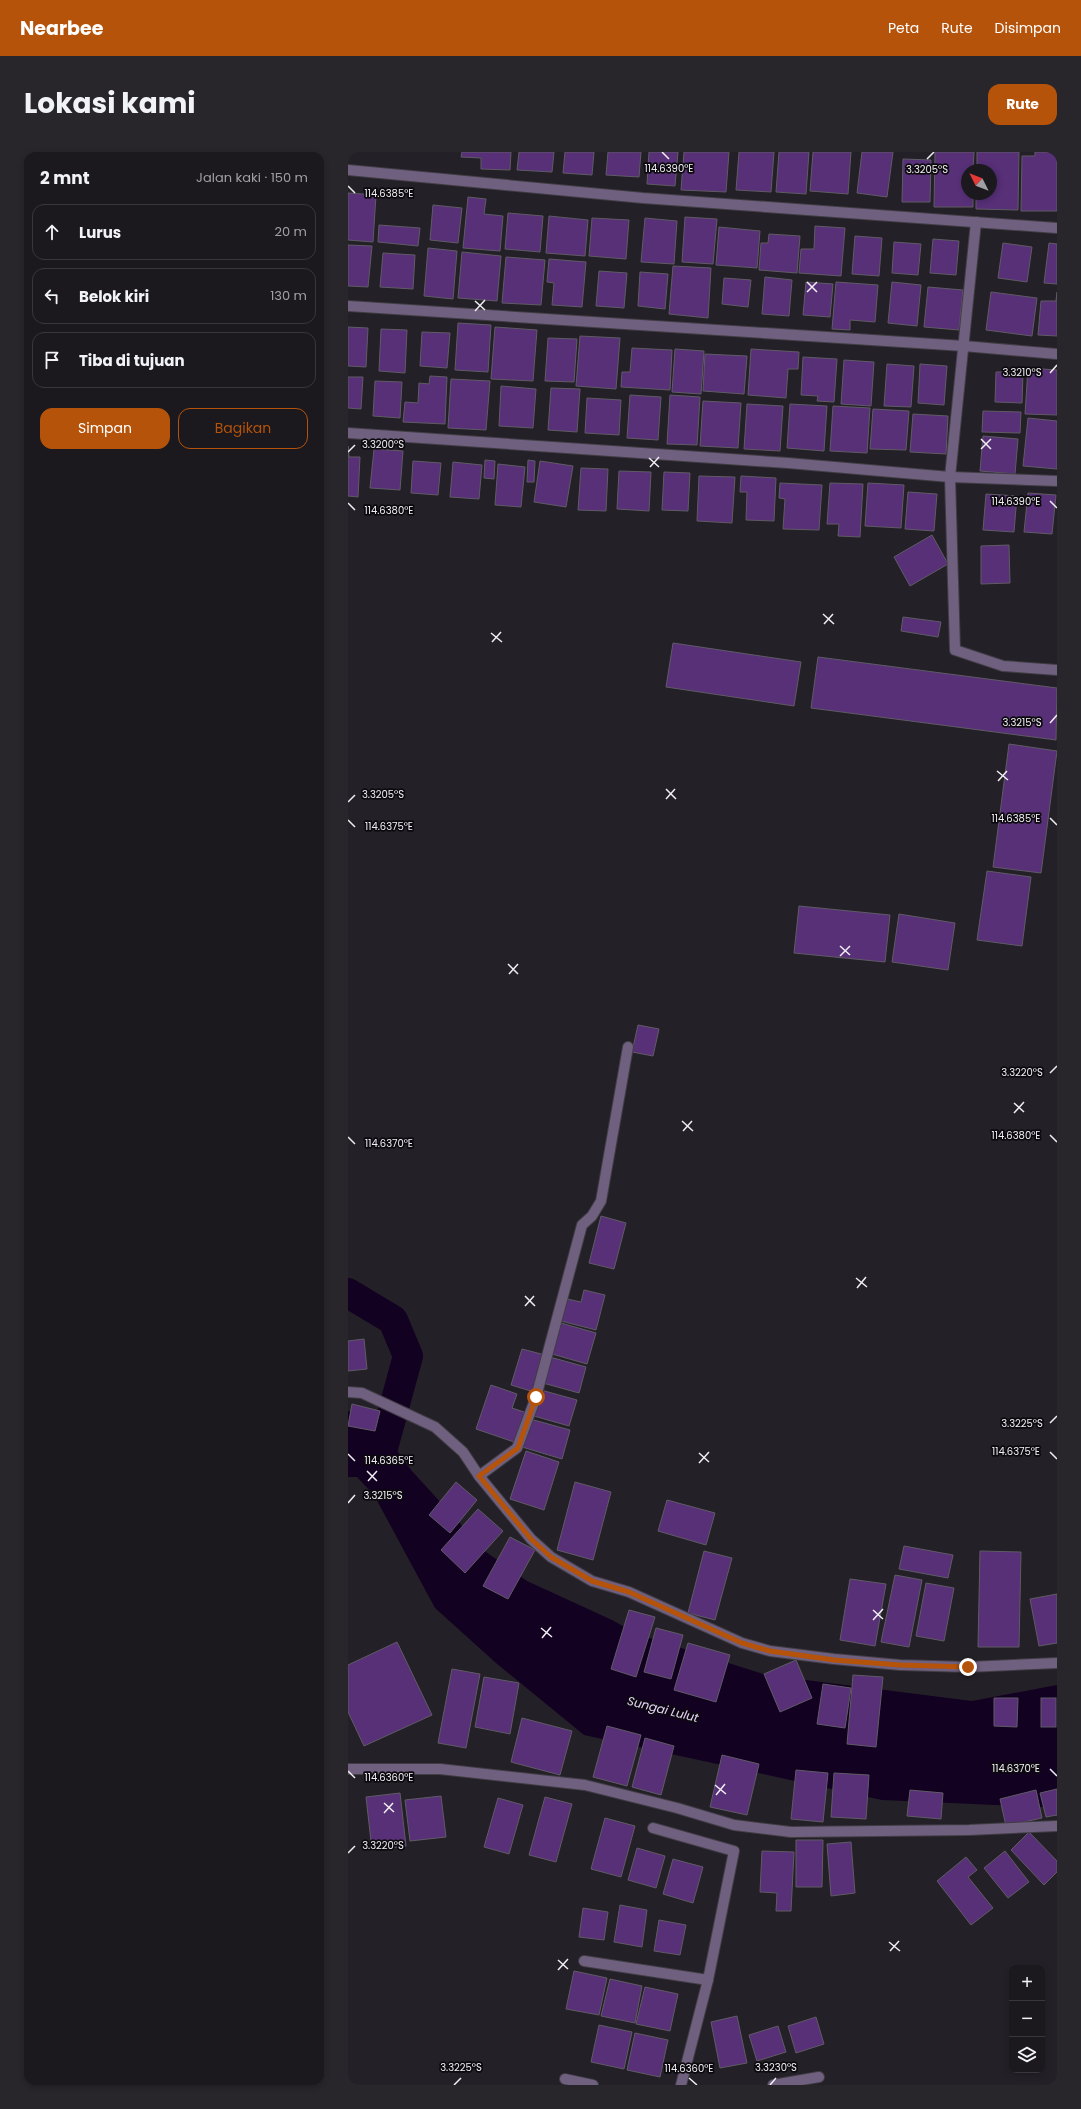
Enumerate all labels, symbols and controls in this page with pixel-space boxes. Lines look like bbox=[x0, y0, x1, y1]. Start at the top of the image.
text: Nearbee bbox=[20, 15, 103, 42]
text: Peta bbox=[888, 18, 919, 38]
text: Rute bbox=[941, 18, 973, 38]
text: Disimpan bbox=[995, 18, 1061, 38]
text: Lokasi kami bbox=[24, 84, 196, 123]
button: Rute bbox=[988, 84, 1057, 125]
text: 114.6390°E bbox=[645, 161, 693, 176]
text: 3.3205°S bbox=[906, 162, 948, 177]
north arrow bbox=[961, 164, 997, 200]
text: 2 mnt bbox=[40, 166, 90, 190]
text: Jalan kaki · 150 m bbox=[196, 168, 308, 187]
text: 114.6385°E bbox=[365, 186, 413, 201]
icon: ahead bbox=[41, 221, 63, 243]
text: Lurus bbox=[79, 222, 121, 243]
text: 20 m bbox=[274, 222, 307, 241]
icon: left bbox=[41, 285, 63, 307]
text: Belok kiri bbox=[79, 286, 149, 307]
text: 130 m bbox=[270, 286, 307, 305]
icon: arrive bbox=[41, 349, 63, 371]
text: Tiba di tujuan bbox=[79, 350, 185, 371]
text: 3.3210°S bbox=[1002, 365, 1042, 380]
button: Simpan bbox=[40, 408, 170, 449]
button: Bagikan bbox=[178, 408, 308, 449]
text: 3.3200°S bbox=[362, 437, 404, 452]
text: 114.6390°E bbox=[992, 494, 1040, 509]
text: 114.6380°E bbox=[365, 503, 413, 518]
text: 3.3215°S bbox=[1002, 715, 1042, 730]
text: 3.3205°S bbox=[362, 787, 404, 802]
text: 114.6385°E bbox=[992, 811, 1040, 826]
text: 114.6375°E bbox=[365, 819, 413, 834]
text: 3.3220°S bbox=[1001, 1065, 1043, 1080]
text: 114.6380°E bbox=[992, 1128, 1040, 1143]
text: 114.6370°E bbox=[365, 1136, 413, 1151]
route start bbox=[527, 1388, 545, 1406]
text: 3.3225°S bbox=[1001, 1416, 1043, 1431]
text: 114.6375°E bbox=[992, 1444, 1040, 1459]
text: 114.6365°E bbox=[365, 1453, 413, 1468]
text: 3.3215°S bbox=[363, 1488, 403, 1503]
route end bbox=[959, 1658, 977, 1676]
water label: Sungai Lulut bbox=[626, 1692, 701, 1726]
text: 114.6370°E bbox=[992, 1761, 1040, 1776]
text: 114.6360°E bbox=[365, 1770, 413, 1785]
text: 3.3220°S bbox=[362, 1838, 404, 1853]
map controls bbox=[1009, 1965, 1045, 2073]
button: + bbox=[1009, 1965, 1045, 2001]
button: − bbox=[1009, 2001, 1045, 2037]
button: layers bbox=[1009, 2037, 1045, 2073]
text: 3.3225°S bbox=[440, 2060, 482, 2075]
text: 3.3230°S bbox=[755, 2060, 797, 2075]
text: 114.6360°E bbox=[665, 2061, 713, 2076]

